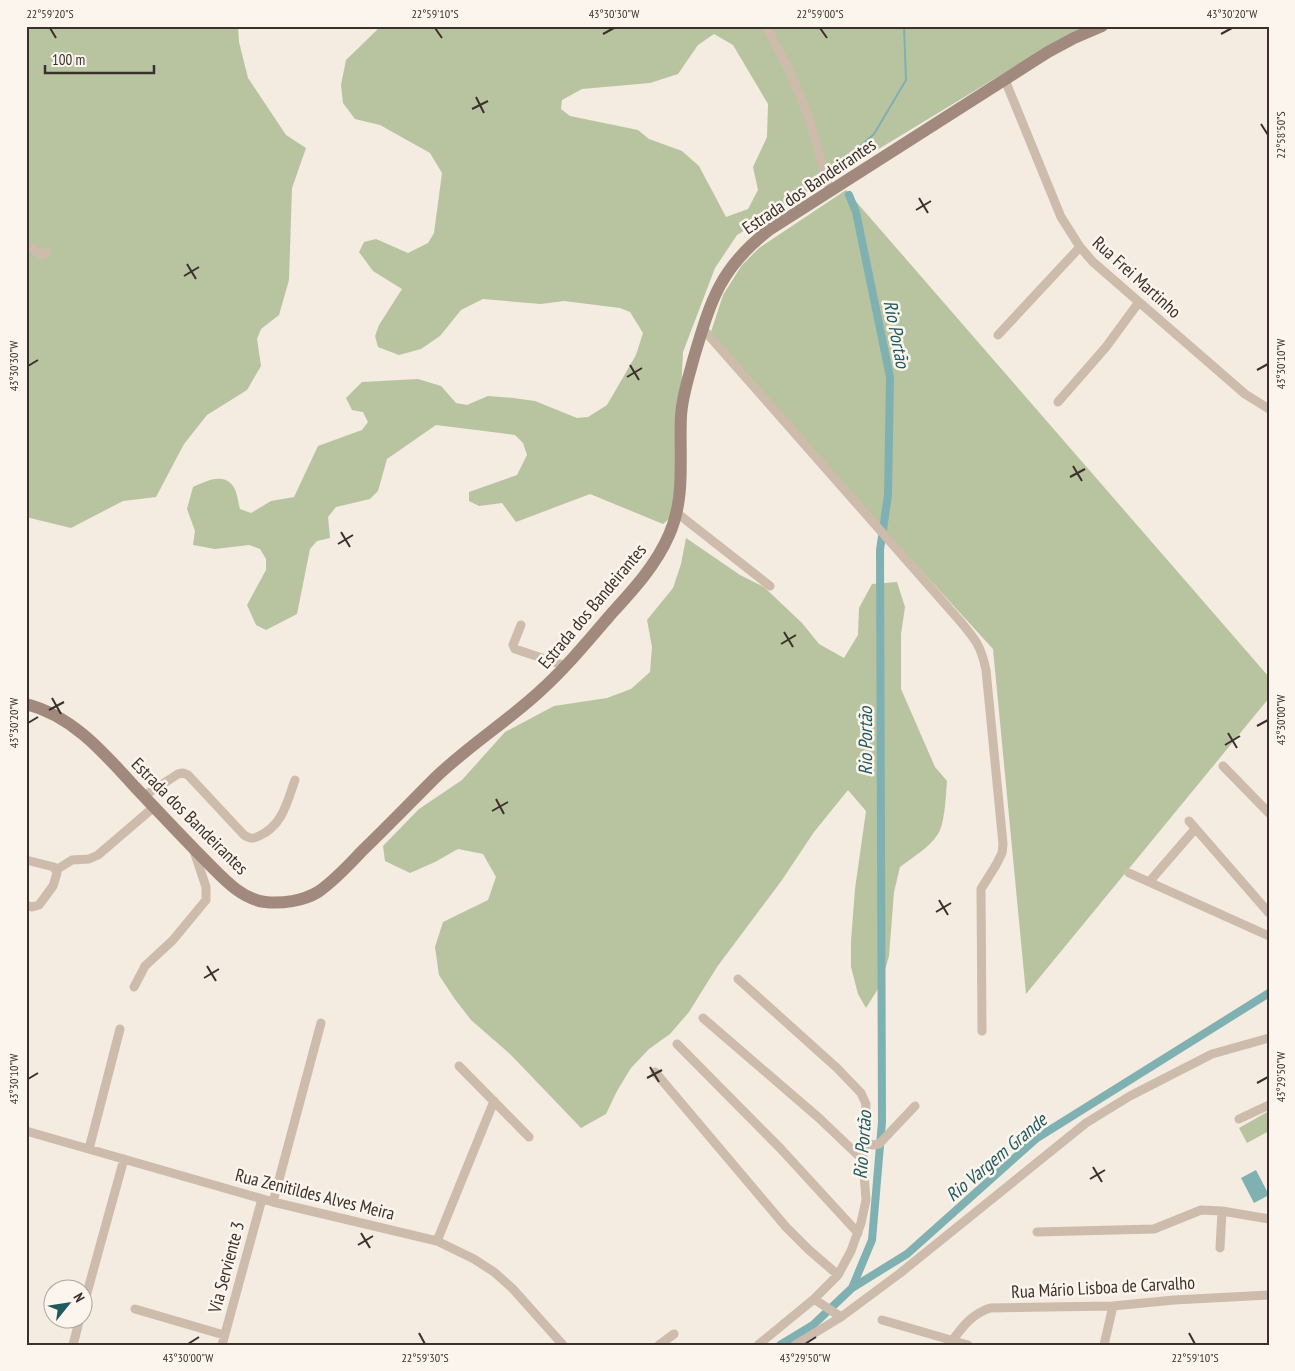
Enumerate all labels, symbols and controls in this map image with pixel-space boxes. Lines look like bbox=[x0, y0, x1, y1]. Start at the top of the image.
text: 22°59'20"S bbox=[26, 6, 74, 21]
text: 22°59'10"S bbox=[411, 6, 459, 21]
text: 43°30'30"W bbox=[589, 6, 639, 21]
text: 22°59'00"S bbox=[796, 6, 844, 21]
text: 43°30'20"W bbox=[1207, 6, 1257, 21]
scale bar bbox=[45, 42, 154, 74]
text: 100 m bbox=[52, 50, 85, 69]
text: 22°58'50"S bbox=[1273, 111, 1288, 159]
street label: Estrada dos Bandeirantes bbox=[738, 133, 880, 239]
street label: Rua Frei Martinho bbox=[1088, 231, 1186, 323]
water label: Rio Portão bbox=[879, 298, 916, 372]
text: 43°30'10"W bbox=[1273, 339, 1288, 389]
text: 43°30'30"W bbox=[6, 341, 21, 391]
street label: Estrada dos Bandeirantes bbox=[533, 539, 651, 673]
text: 43°30'00"W bbox=[1273, 695, 1288, 745]
text: 43°30'20"W bbox=[6, 698, 21, 748]
water label: Rio Portão bbox=[853, 705, 877, 775]
street label: Estrada dos Bandeirantes bbox=[127, 753, 253, 879]
text: 43°29'50"W bbox=[1273, 1052, 1288, 1102]
text: 43°30'10"W bbox=[6, 1054, 21, 1104]
water label: Rio Vargem Grande bbox=[940, 1107, 1052, 1206]
water label: Rio Portão bbox=[848, 1108, 876, 1180]
street label: Rua Zenitildes Alves Meira bbox=[233, 1163, 397, 1225]
street label: Via Serviente 3 bbox=[203, 1219, 249, 1316]
street label: Rua Mário Lisboa de Carvalho bbox=[1011, 1271, 1196, 1303]
north arrow bbox=[42, 1278, 92, 1328]
text: N bbox=[70, 1290, 89, 1305]
text: 43°30'00"W bbox=[163, 1350, 213, 1365]
text: 22°59'30"S bbox=[401, 1350, 449, 1365]
text: 43°29'50"W bbox=[780, 1350, 830, 1365]
text: 22°59'10"S bbox=[1171, 1350, 1219, 1365]

